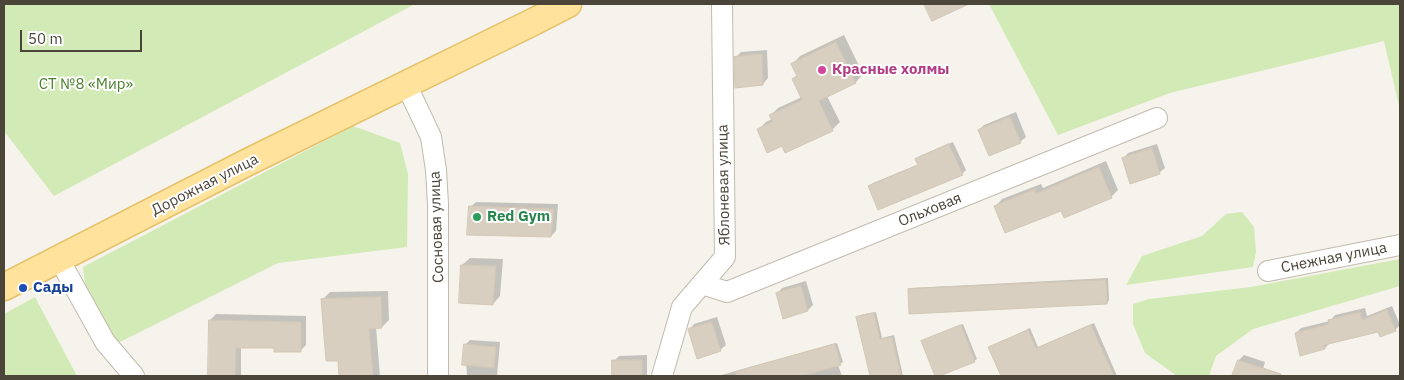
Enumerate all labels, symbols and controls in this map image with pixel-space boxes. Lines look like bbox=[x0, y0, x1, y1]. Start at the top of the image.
scale bar bbox=[22, 20, 145, 52]
text: 50 m bbox=[28, 29, 63, 48]
place label: Красные холмы bbox=[832, 61, 949, 79]
marker: Красные холмы bbox=[816, 64, 828, 76]
park label: СТ №8 «Мир» bbox=[39, 76, 133, 94]
street label: Яблоневая улица bbox=[714, 124, 734, 246]
street label: Дорожная улица bbox=[149, 150, 261, 220]
street label: Сосновая улица bbox=[426, 171, 448, 283]
street label: Ольховая bbox=[896, 189, 964, 231]
place label: Red Gym bbox=[487, 208, 550, 226]
marker: Red Gym bbox=[471, 211, 483, 223]
street label: Снежная улица bbox=[1279, 239, 1389, 277]
place label: Сады bbox=[33, 279, 73, 297]
marker: Сады bbox=[17, 282, 29, 294]

